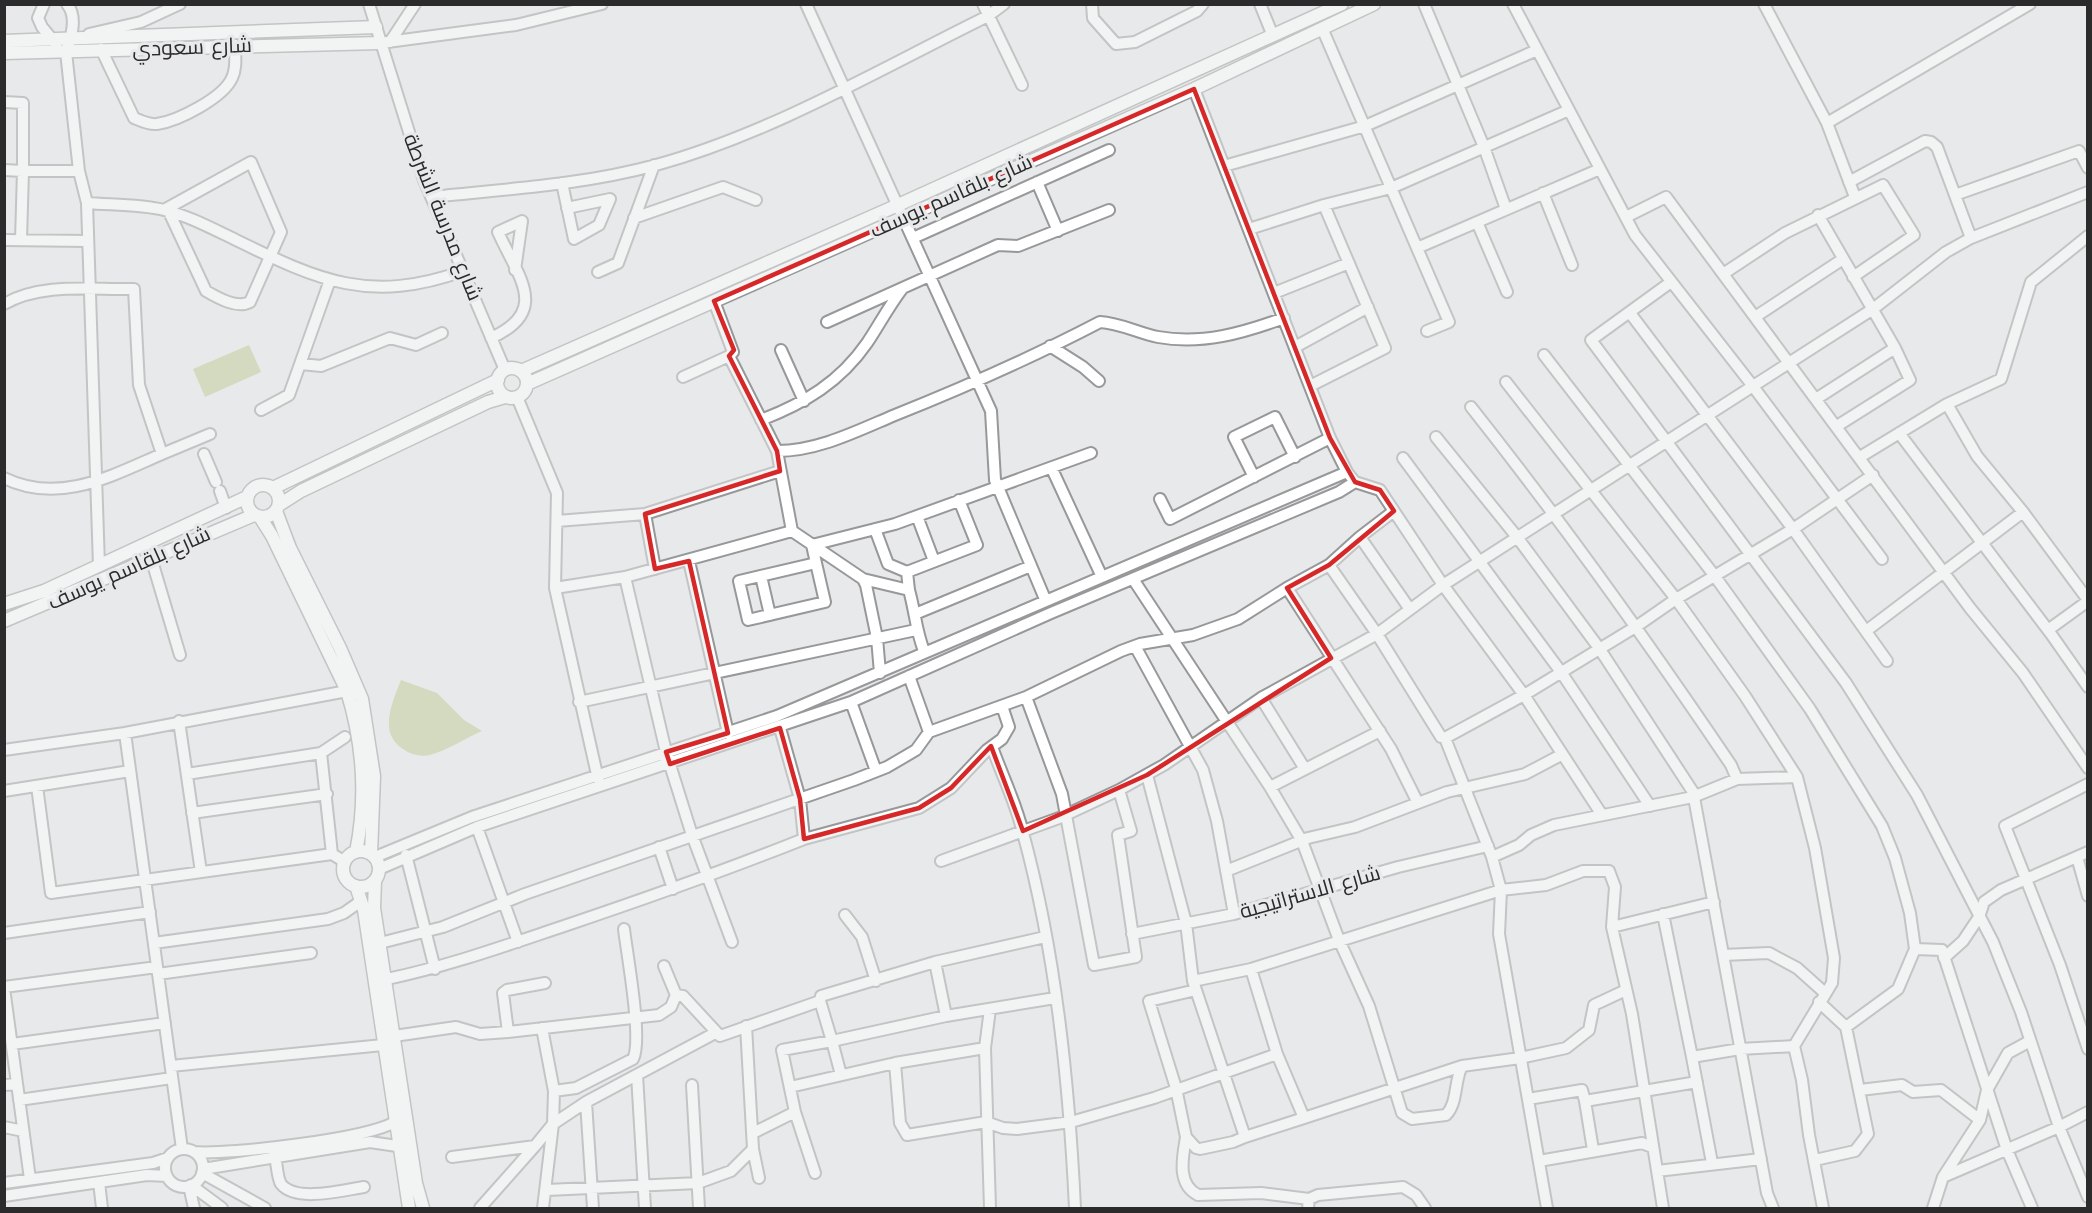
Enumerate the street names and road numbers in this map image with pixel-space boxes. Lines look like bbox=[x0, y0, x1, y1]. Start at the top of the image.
street label: شارع سعودي bbox=[132, 32, 252, 65]
street label: شارع مدرسة الشرطة bbox=[397, 130, 488, 305]
street label: شارع بلقاسم يوسف bbox=[866, 149, 1037, 244]
street label: شارع بلقاسم يوسف bbox=[44, 521, 215, 616]
street label: شارع الاستراتيجية bbox=[1237, 859, 1384, 925]

